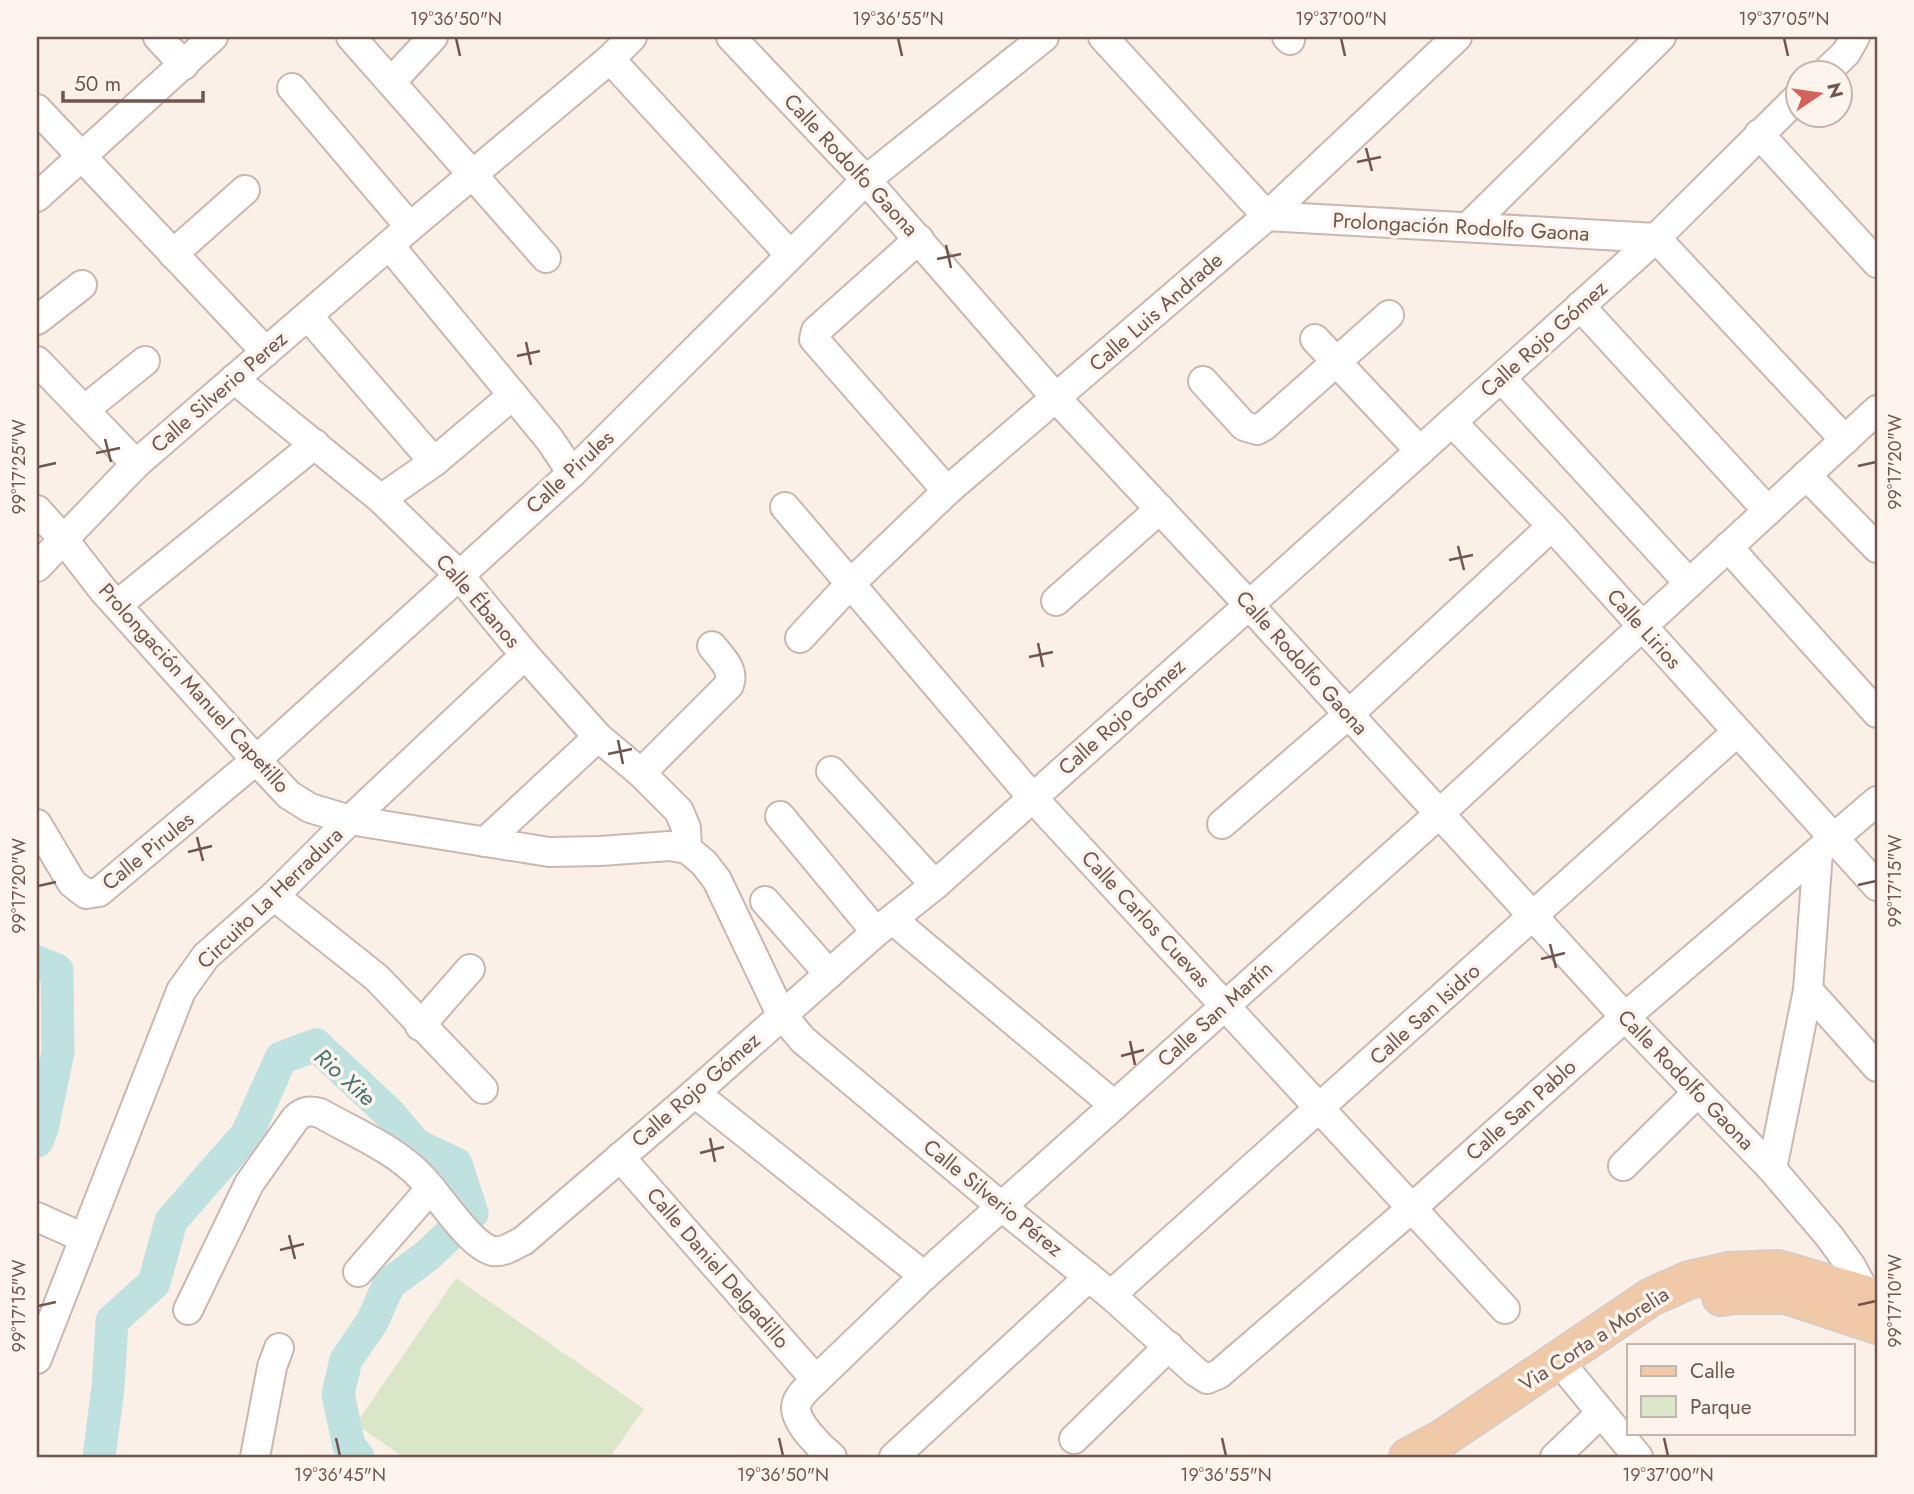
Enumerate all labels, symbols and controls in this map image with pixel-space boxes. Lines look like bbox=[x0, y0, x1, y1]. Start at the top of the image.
text: 19°36'50"N bbox=[410, 6, 502, 32]
text: 19°36'55"N bbox=[852, 6, 944, 32]
text: 19°37'00"N bbox=[1295, 6, 1387, 32]
text: 19°37'05"N bbox=[1739, 6, 1829, 32]
scale bar bbox=[63, 60, 203, 104]
north arrow bbox=[1784, 60, 1854, 130]
text: 50 m bbox=[74, 69, 121, 99]
text: N bbox=[1820, 80, 1850, 101]
street label: Calle Rodolfo Gaona bbox=[777, 87, 925, 243]
street label: Prolongación Rodolfo Gaona bbox=[1332, 205, 1590, 249]
street label: Calle Luis Andrade bbox=[1083, 245, 1230, 379]
street label: Calle Rojo Gómez bbox=[1474, 274, 1614, 404]
street label: Calle Silverio Perez bbox=[144, 324, 294, 460]
text: 99°17'20"W bbox=[1882, 414, 1908, 510]
text: 99°17'25"W bbox=[6, 419, 32, 515]
street label: Calle Pirules bbox=[519, 423, 621, 521]
street label: Calle Ébanos bbox=[429, 547, 527, 655]
street label: Prolongación Manuel Capetillo bbox=[91, 576, 297, 800]
street label: Calle Lirios bbox=[1600, 582, 1688, 676]
street label: Calle Rodolfo Gaona bbox=[1229, 584, 1375, 742]
street label: Calle Rojo Gómez bbox=[1052, 652, 1192, 782]
street label: Calle Pirules bbox=[96, 805, 200, 897]
street label: Circuito La Herradura bbox=[190, 820, 350, 976]
text: 99°17'15"W bbox=[1882, 834, 1908, 927]
text: 99°17'20"W bbox=[6, 838, 32, 934]
street label: Calle Carlos Cuevas bbox=[1074, 844, 1218, 994]
street label: Calle San Martín bbox=[1151, 954, 1279, 1074]
street label: Calle San Isidro bbox=[1363, 956, 1487, 1072]
street label: Calle Rodolfo Gaona bbox=[1611, 1003, 1761, 1157]
street label: Calle Rojo Gómez bbox=[625, 1025, 767, 1154]
water label: Rio Xite bbox=[307, 1040, 384, 1114]
street label: Calle San Pablo bbox=[1459, 1052, 1583, 1168]
street label: Calle Silverio Pérez bbox=[917, 1132, 1070, 1264]
street label: Calle Daniel Delgadillo bbox=[640, 1181, 796, 1355]
text: 99°17'10"W bbox=[1882, 1254, 1908, 1348]
text: 99°17'15"W bbox=[6, 1259, 32, 1352]
street label: Via Corta a Morelia bbox=[1513, 1279, 1675, 1399]
legend bbox=[1627, 1344, 1854, 1434]
text: Calle bbox=[1690, 1356, 1735, 1386]
text: Parque bbox=[1690, 1392, 1752, 1422]
text: 19°36'45"N bbox=[294, 1462, 386, 1488]
text: 19°36'50"N bbox=[737, 1462, 829, 1488]
text: 19°36'55"N bbox=[1180, 1462, 1272, 1488]
text: 19°37'00"N bbox=[1622, 1462, 1714, 1488]

